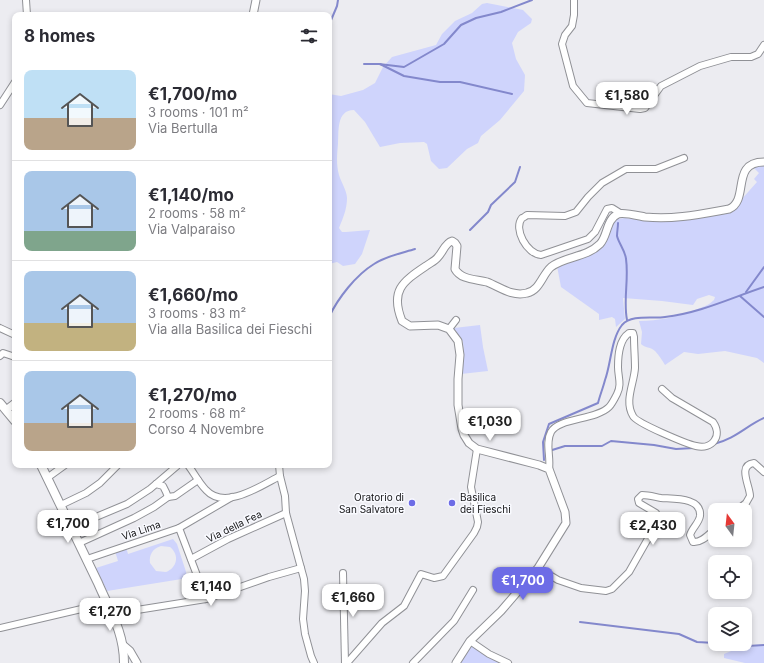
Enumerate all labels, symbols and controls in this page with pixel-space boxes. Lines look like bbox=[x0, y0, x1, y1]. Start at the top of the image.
icon: filters bbox=[298, 25, 320, 47]
text: 8 homes bbox=[24, 26, 95, 46]
pin: €1,580 bbox=[594, 82, 660, 116]
text: €1,700/mo bbox=[148, 84, 237, 104]
icon: home bbox=[56, 86, 104, 134]
text: €1,580 bbox=[605, 87, 649, 103]
text: 3 rooms · 101 m² bbox=[148, 104, 249, 120]
text: Via Bertulla bbox=[148, 120, 218, 136]
text: €1,140/mo bbox=[148, 185, 234, 205]
icon: home bbox=[56, 187, 104, 235]
text: 2 rooms · 58 m² bbox=[148, 205, 246, 221]
text: Via Valparaiso bbox=[148, 221, 235, 237]
text: €1,660/mo bbox=[148, 285, 238, 305]
icon: home bbox=[56, 287, 104, 335]
text: 3 rooms · 83 m² bbox=[148, 305, 246, 321]
text: Via alla Basilica dei Fieschi bbox=[148, 321, 312, 337]
text: €1,270/mo bbox=[148, 385, 237, 405]
icon: home bbox=[56, 387, 104, 435]
text: 2 rooms · 68 m² bbox=[148, 405, 246, 421]
pin: €1,030 bbox=[457, 408, 523, 442]
text: €1,030 bbox=[468, 413, 512, 429]
text: Corso 4 Novembre bbox=[148, 421, 264, 437]
place label: Oratorio di San Salvatore bbox=[339, 491, 404, 515]
place label: Basilica dei Fieschi bbox=[460, 491, 511, 515]
marker: Oratorio di San Salvatore bbox=[407, 498, 417, 508]
marker: Basilica dei Fieschi bbox=[447, 498, 457, 508]
north arrow bbox=[708, 503, 752, 547]
map controls bbox=[708, 503, 752, 651]
street label: Via della Fea bbox=[204, 507, 264, 545]
pin: €1,700 bbox=[35, 510, 101, 544]
pin: €2,430 bbox=[620, 512, 686, 546]
text: €1,700 bbox=[46, 515, 90, 531]
text: €2,430 bbox=[629, 517, 677, 533]
street label: Via Lima bbox=[120, 518, 162, 542]
button: locate bbox=[708, 555, 752, 599]
pin: €1,700 bbox=[490, 567, 556, 601]
text: €1,700 bbox=[501, 572, 545, 588]
pin: €1,140 bbox=[178, 573, 244, 607]
text: €1,140 bbox=[191, 578, 231, 594]
pin: €1,660 bbox=[320, 584, 386, 618]
text: €1,660 bbox=[331, 589, 375, 605]
pin: €1,270 bbox=[77, 598, 143, 632]
text: €1,270 bbox=[88, 603, 132, 619]
button: layers bbox=[708, 607, 752, 651]

